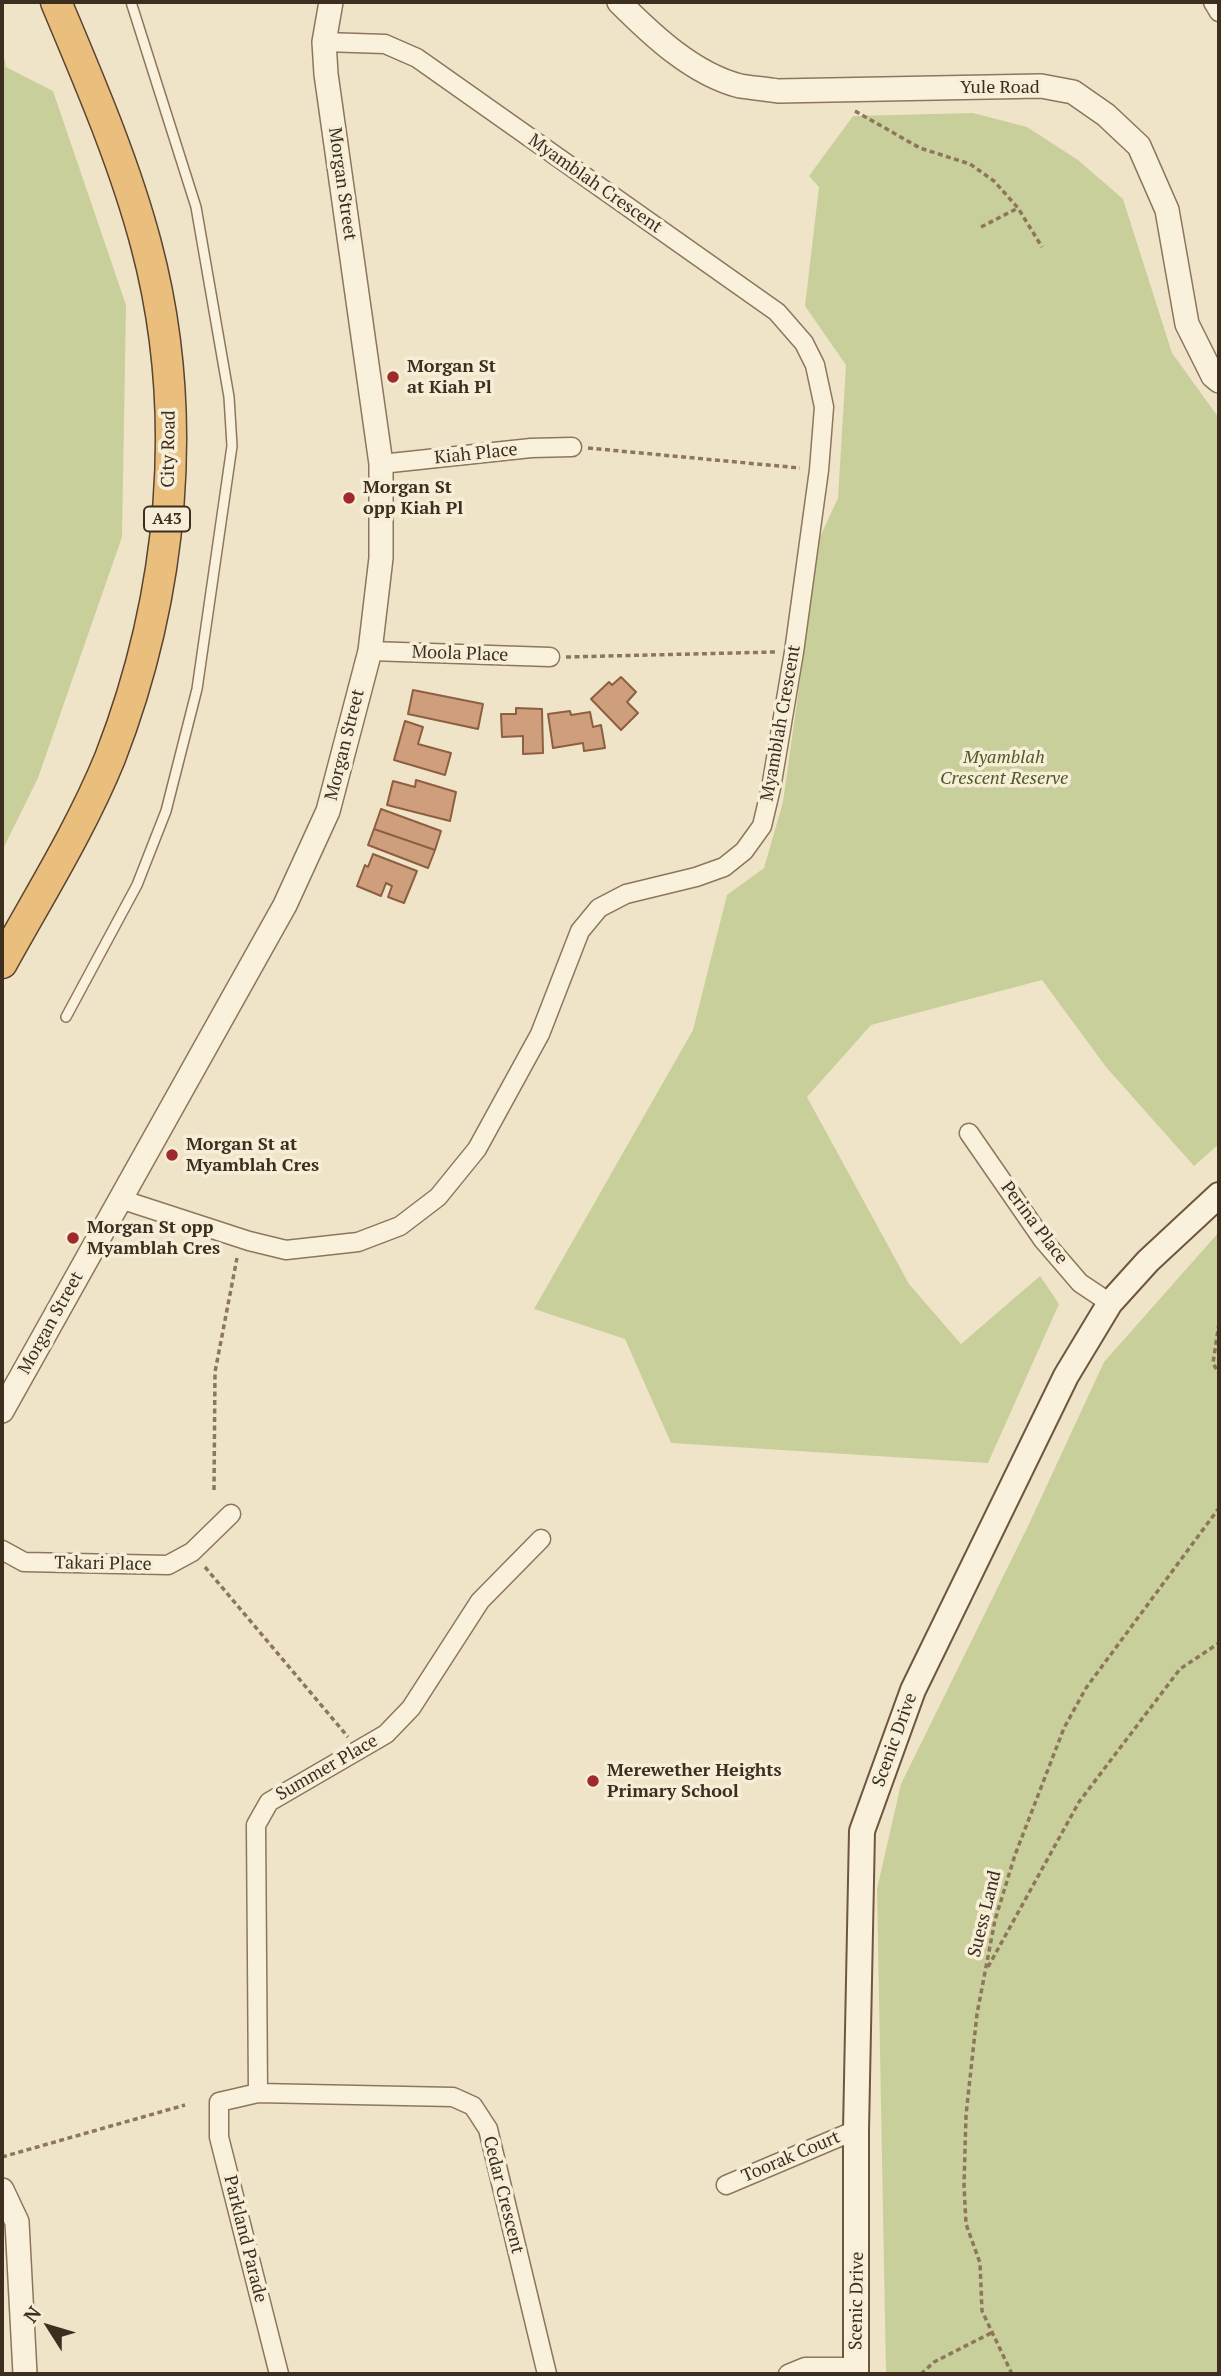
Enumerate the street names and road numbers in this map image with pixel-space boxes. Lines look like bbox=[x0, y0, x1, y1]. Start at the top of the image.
street label: Yule Road bbox=[960, 77, 1040, 99]
street label: Morgan Street bbox=[323, 126, 361, 242]
street label: Myamblah Crescent bbox=[524, 130, 666, 238]
street label: City Road bbox=[158, 410, 180, 488]
street label: Kiah Place bbox=[433, 439, 519, 469]
road number: A43 bbox=[144, 506, 190, 532]
street label: Moola Place bbox=[411, 642, 509, 666]
street label: Myamblah Crescent bbox=[757, 643, 805, 803]
street label: Morgan Street bbox=[321, 687, 369, 803]
street label: Perina Place bbox=[996, 1177, 1072, 1269]
street label: Morgan Street bbox=[14, 1268, 88, 1378]
street label: Takari Place bbox=[54, 1552, 152, 1576]
street label: Scenic Drive bbox=[868, 1690, 922, 1790]
street label: Summer Place bbox=[272, 1730, 382, 1806]
street label: Suess Land bbox=[964, 1868, 1006, 1960]
street label: Toorak Court bbox=[739, 2127, 843, 2187]
street label: Cedar Crescent bbox=[478, 2134, 528, 2256]
street label: Parkland Parade bbox=[219, 2173, 271, 2305]
street label: Scenic Drive bbox=[845, 2252, 869, 2350]

